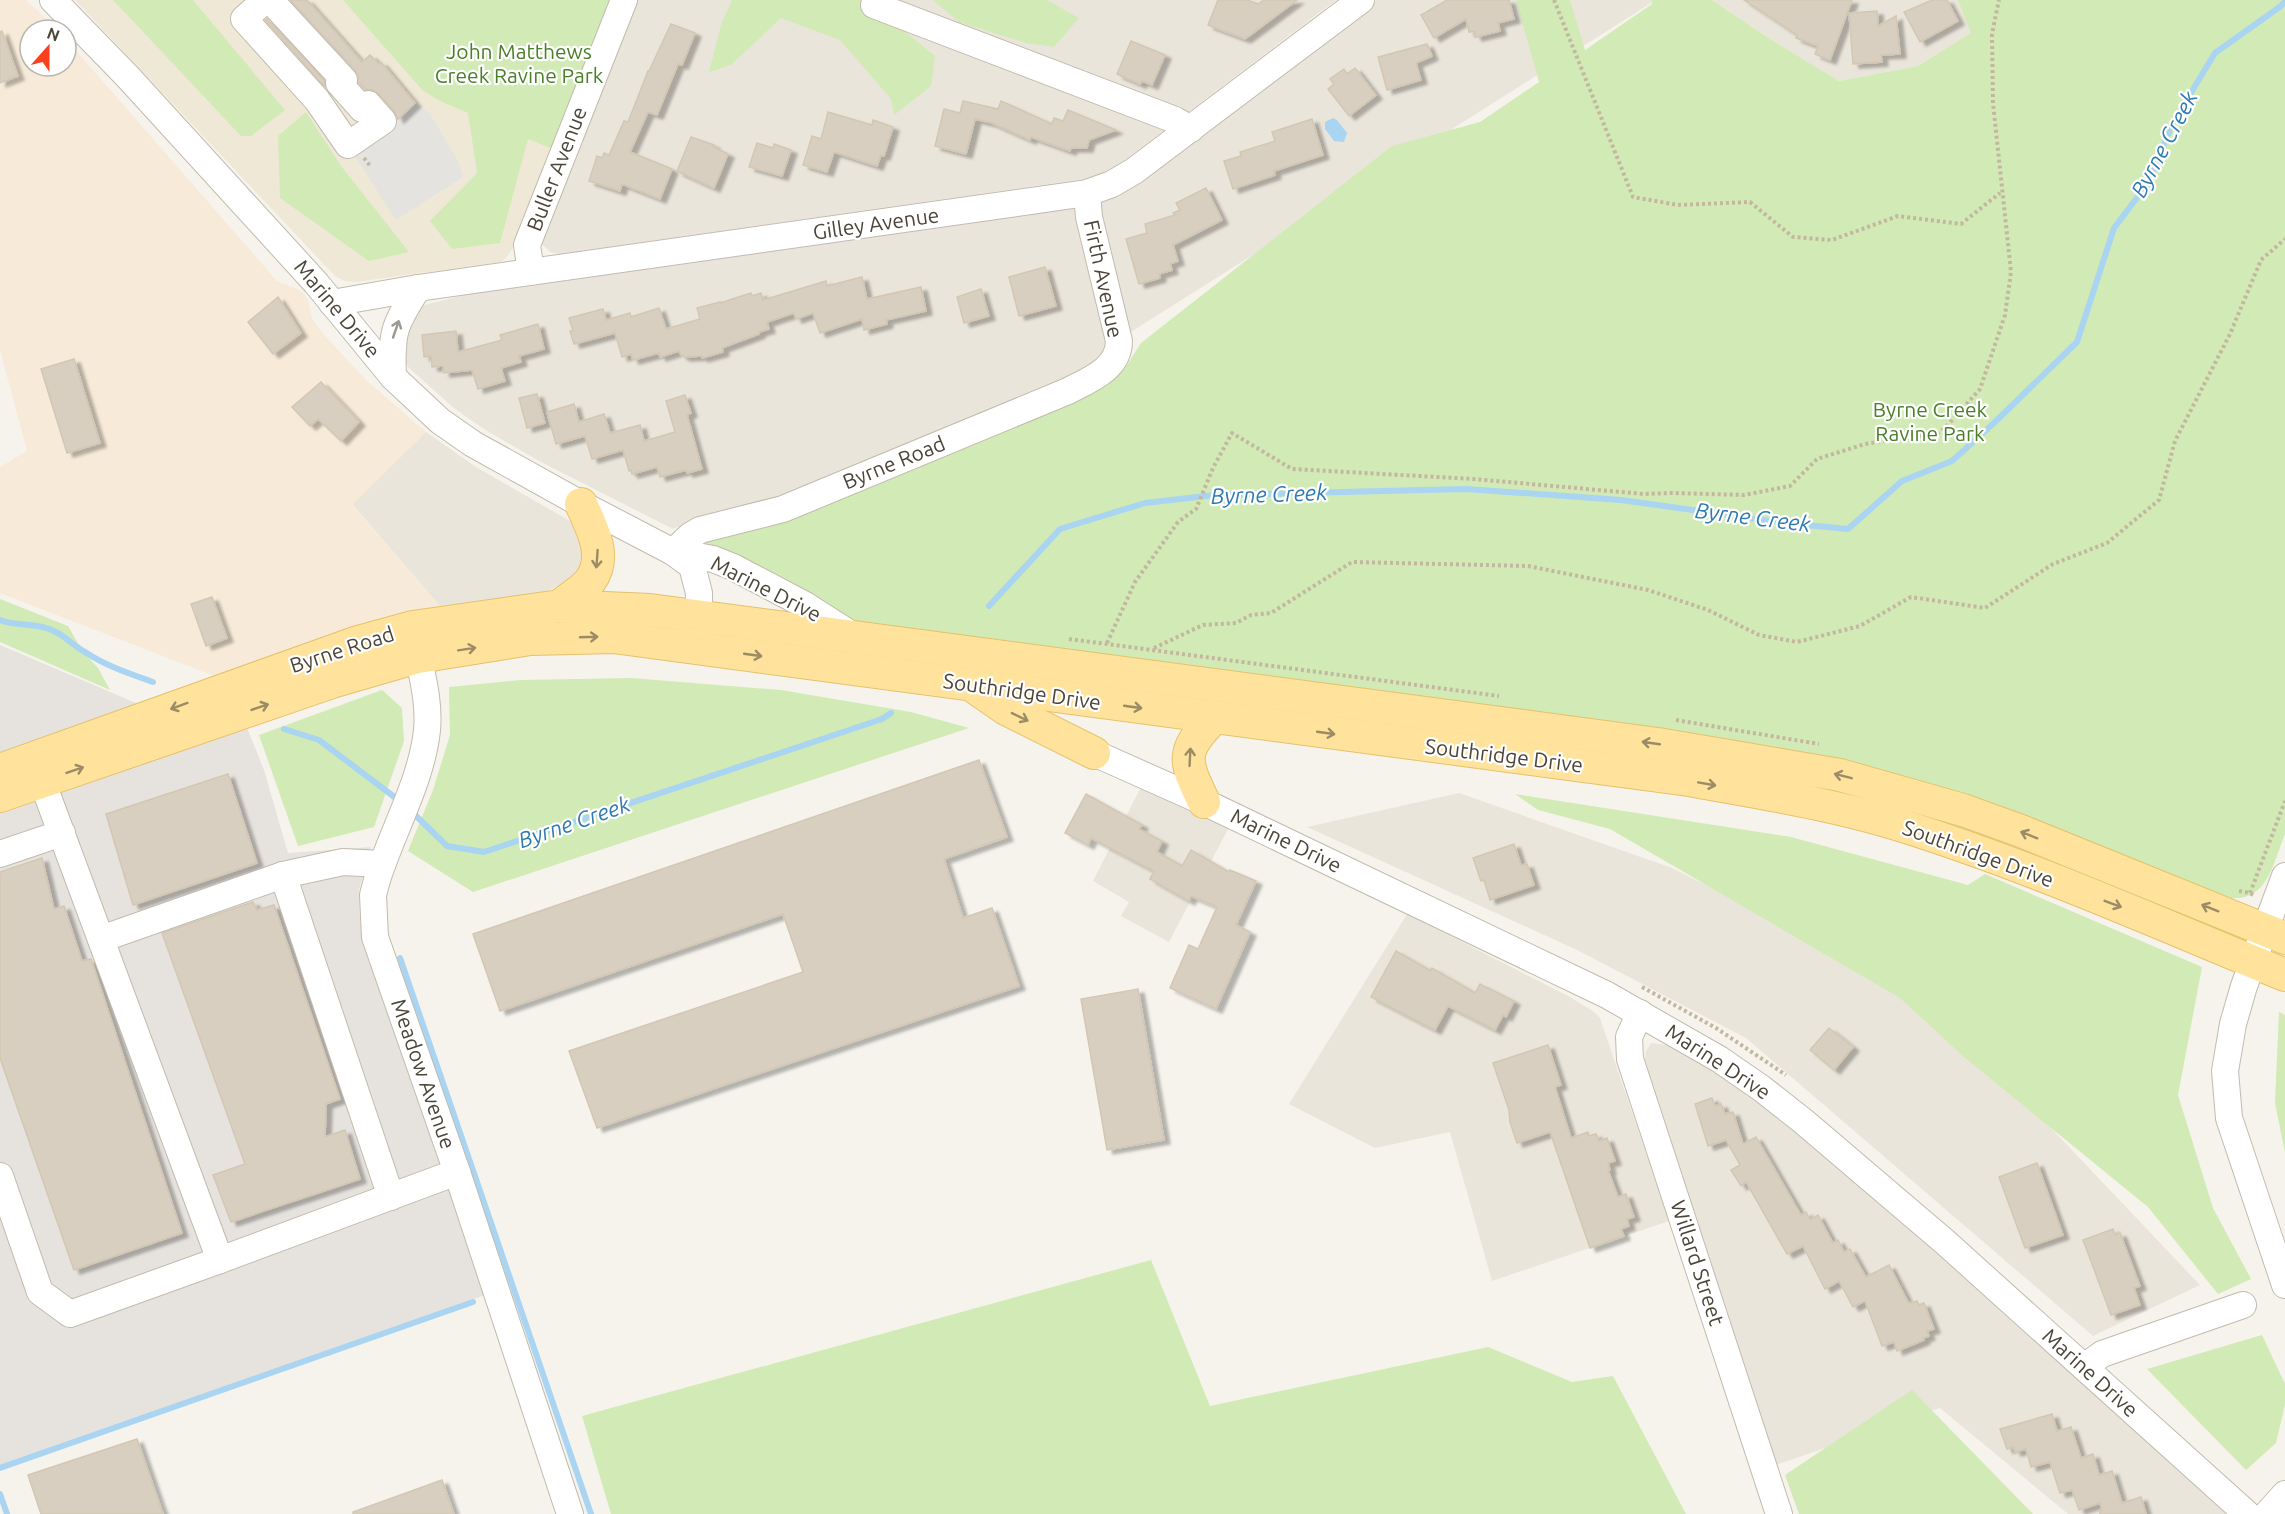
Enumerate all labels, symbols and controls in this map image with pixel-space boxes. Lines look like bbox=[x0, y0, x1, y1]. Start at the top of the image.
north arrow bbox=[18, 18, 78, 78]
text: N bbox=[45, 23, 62, 45]
park label: John Matthews Creek Ravine Park bbox=[435, 39, 604, 87]
water label: Byrne Creek bbox=[2125, 86, 2202, 201]
street label: Buller Avenue bbox=[521, 103, 591, 234]
street label: Gilley Avenue bbox=[811, 202, 941, 244]
street label: Firth Avenue bbox=[1080, 218, 1128, 340]
street label: Marine Drive bbox=[290, 255, 386, 362]
one-way arrow bbox=[391, 321, 402, 339]
park label: Byrne Creek Ravine Park bbox=[1873, 397, 1988, 445]
street label: Byrne Road bbox=[839, 431, 948, 493]
water label: Byrne Creek bbox=[1210, 479, 1328, 508]
water label: Byrne Creek bbox=[1694, 497, 1813, 536]
one-way arrow bbox=[591, 549, 602, 569]
street label: Marine Drive bbox=[707, 550, 825, 626]
street label: Byrne Road bbox=[287, 621, 397, 677]
one-way arrow bbox=[578, 632, 598, 643]
one-way arrow bbox=[457, 643, 477, 654]
one-way arrow bbox=[743, 649, 762, 660]
street label: Southridge Drive bbox=[942, 668, 1103, 714]
one-way arrow bbox=[250, 700, 269, 711]
one-way arrow bbox=[170, 701, 189, 712]
one-way arrow bbox=[1123, 701, 1143, 712]
one-way arrow bbox=[1011, 711, 1029, 723]
one-way arrow bbox=[1316, 727, 1336, 738]
street label: Southridge Drive bbox=[1424, 733, 1584, 777]
one-way arrow bbox=[1641, 737, 1661, 748]
one-way arrow bbox=[1185, 748, 1196, 767]
one-way arrow bbox=[65, 763, 84, 774]
one-way arrow bbox=[1834, 770, 1853, 782]
one-way arrow bbox=[1697, 778, 1716, 789]
water label: Byrne Creek bbox=[515, 791, 634, 852]
street label: Marine Drive bbox=[1227, 803, 1346, 877]
street label: Southridge Drive bbox=[1900, 815, 2057, 892]
one-way arrow bbox=[2020, 828, 2039, 839]
one-way arrow bbox=[2103, 899, 2122, 910]
one-way arrow bbox=[2201, 902, 2219, 913]
street label: Meadow Avenue bbox=[387, 996, 461, 1152]
street label: Marine Drive bbox=[1662, 1018, 1775, 1104]
street label: Willard Street bbox=[1666, 1197, 1730, 1328]
street label: Marine Drive bbox=[2038, 1323, 2143, 1421]

